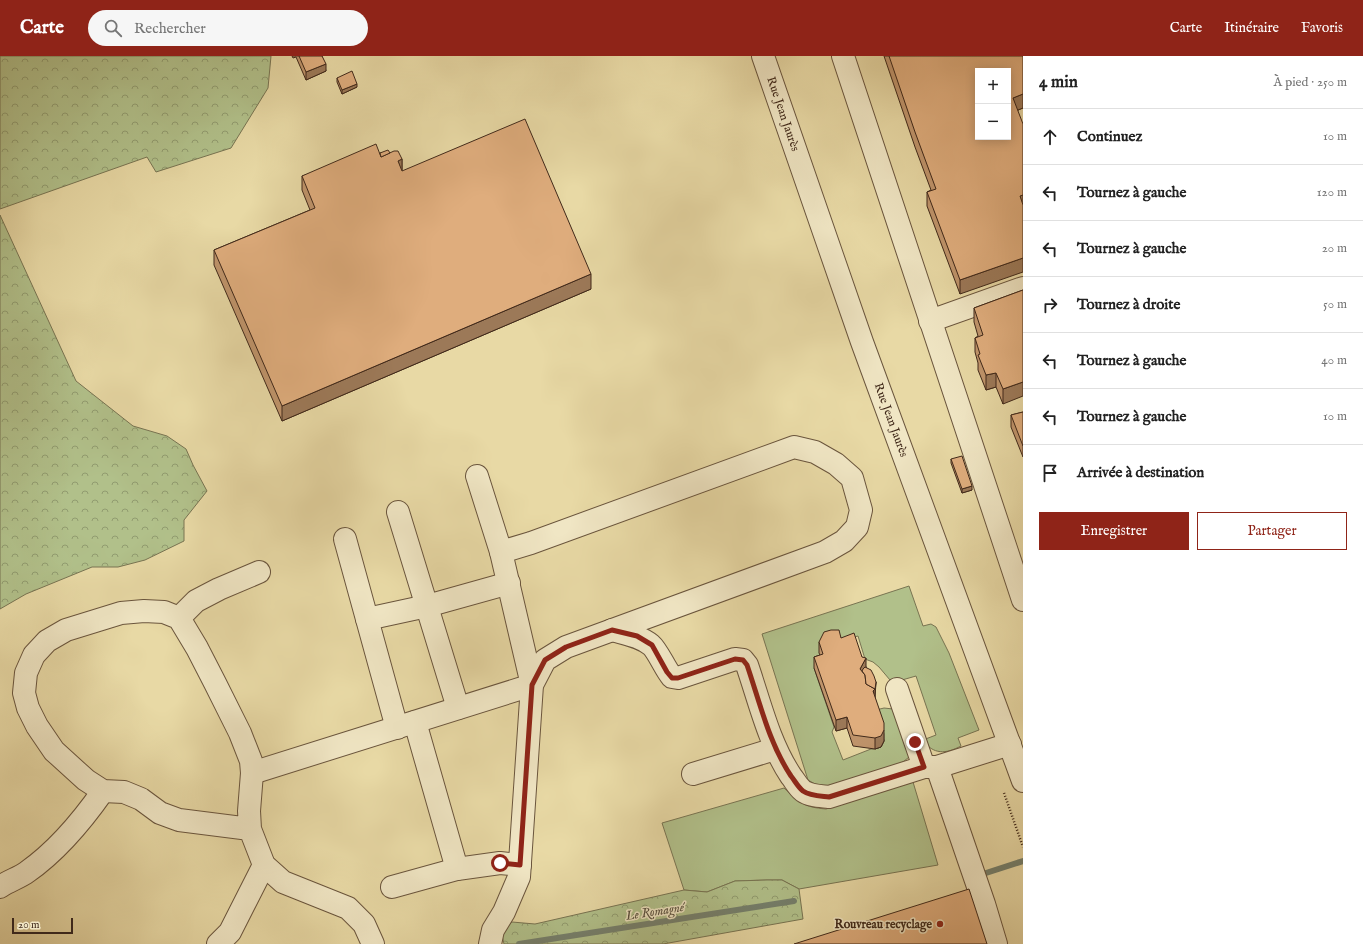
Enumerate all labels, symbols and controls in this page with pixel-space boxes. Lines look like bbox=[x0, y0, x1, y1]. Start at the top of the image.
search box bbox=[88, 10, 368, 46]
text: Carte bbox=[20, 16, 64, 40]
icon: search bbox=[102, 17, 124, 39]
text: Rechercher bbox=[134, 19, 206, 38]
text: Carte bbox=[1170, 19, 1202, 37]
text: Itinéraire bbox=[1224, 19, 1279, 37]
text: Favoris bbox=[1301, 19, 1343, 37]
map controls bbox=[975, 68, 1011, 140]
button: + bbox=[975, 68, 1011, 104]
text: 4 min bbox=[1039, 72, 1078, 93]
text: À pied · 250 m bbox=[1274, 74, 1347, 91]
street label: Rue Jean Jaurès bbox=[762, 75, 803, 154]
button: − bbox=[975, 104, 1011, 140]
icon: ahead bbox=[1039, 126, 1061, 148]
text: Continuez bbox=[1077, 127, 1142, 146]
text: 10 m bbox=[1323, 128, 1347, 145]
icon: left bbox=[1039, 182, 1061, 204]
text: Tournez à gauche bbox=[1077, 183, 1186, 202]
text: 120 m bbox=[1317, 184, 1347, 201]
icon: left bbox=[1039, 238, 1061, 260]
text: Tournez à gauche bbox=[1077, 239, 1186, 258]
text: 20 m bbox=[1322, 240, 1347, 257]
icon: right bbox=[1039, 294, 1061, 316]
text: Tournez à droite bbox=[1077, 295, 1180, 314]
text: 50 m bbox=[1323, 296, 1347, 313]
icon: left bbox=[1039, 350, 1061, 372]
text: Tournez à gauche bbox=[1077, 351, 1186, 370]
text: 40 m bbox=[1321, 352, 1347, 369]
street label: Rue Jean Jaurès bbox=[870, 381, 911, 459]
icon: left bbox=[1039, 406, 1061, 428]
text: Tournez à gauche bbox=[1077, 407, 1186, 426]
text: 10 m bbox=[1323, 408, 1347, 425]
icon: arrive bbox=[1039, 462, 1061, 484]
text: Arrivée à destination bbox=[1077, 463, 1204, 482]
button: Enregistrer bbox=[1039, 512, 1189, 550]
button: Partager bbox=[1197, 512, 1347, 550]
route end bbox=[906, 733, 924, 751]
route start bbox=[491, 854, 509, 872]
water label: Le Romagné bbox=[624, 899, 688, 926]
scale bar bbox=[12, 916, 73, 935]
place label: Rouvreau recyclage bbox=[835, 917, 932, 933]
text: 20 m bbox=[18, 918, 39, 932]
marker: Rouvreau recyclage bbox=[935, 919, 945, 929]

